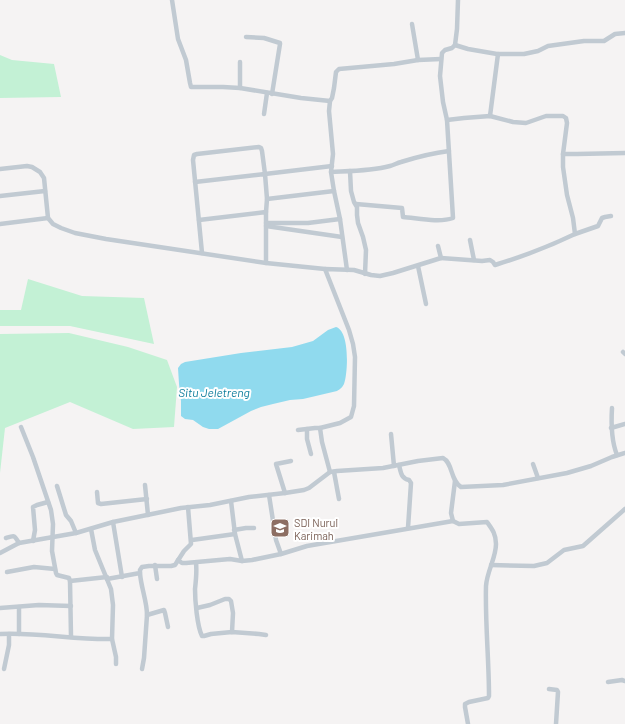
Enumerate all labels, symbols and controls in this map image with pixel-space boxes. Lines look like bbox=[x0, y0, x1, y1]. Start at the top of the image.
water label: Situ Jeletreng bbox=[178, 385, 250, 399]
place label: SDI Nurul Karimah bbox=[294, 516, 338, 542]
school or university icon: SDI Nurul Karimah bbox=[269, 517, 291, 539]

